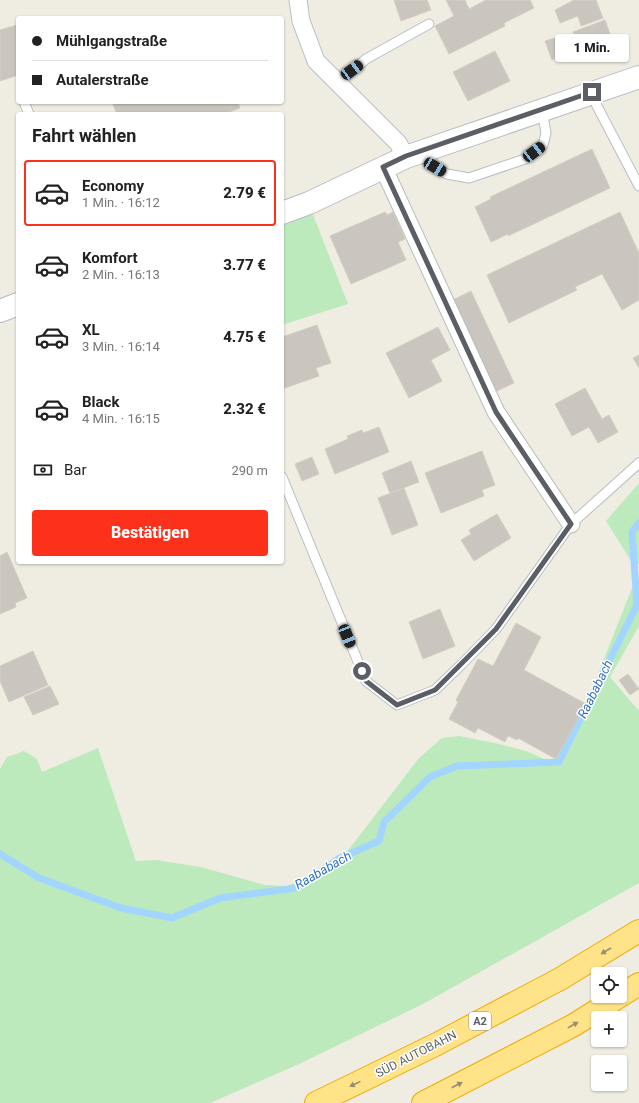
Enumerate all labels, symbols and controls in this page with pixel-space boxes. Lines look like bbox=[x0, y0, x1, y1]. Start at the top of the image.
text: Mühlgangstraße bbox=[56, 32, 167, 50]
callout: 1 Min. bbox=[555, 34, 629, 62]
text: 1 Min. bbox=[574, 40, 610, 55]
car bbox=[339, 58, 365, 82]
text: Autalerstraße bbox=[56, 71, 149, 89]
route end bbox=[583, 83, 601, 101]
text: Fahrt wählen bbox=[32, 125, 136, 146]
car bbox=[521, 140, 547, 164]
car bbox=[422, 156, 448, 178]
icon: car bbox=[34, 175, 70, 211]
text: Economy bbox=[82, 177, 144, 195]
text: 2.79 € bbox=[223, 184, 266, 202]
text: 1 Min. · 16:12 bbox=[82, 195, 160, 210]
icon: car bbox=[34, 247, 70, 283]
text: Komfort bbox=[82, 249, 138, 267]
text: 3.77 € bbox=[223, 256, 266, 274]
text: 2 Min. · 16:13 bbox=[82, 267, 160, 282]
icon: car bbox=[34, 319, 70, 355]
text: XL bbox=[82, 321, 100, 339]
text: 4.75 € bbox=[223, 328, 266, 346]
text: 3 Min. · 16:14 bbox=[82, 339, 160, 354]
icon: car bbox=[34, 391, 70, 427]
text: Black bbox=[82, 393, 119, 411]
text: 2.32 € bbox=[223, 400, 266, 418]
text: 4 Min. · 16:15 bbox=[82, 411, 160, 426]
icon: cash bbox=[32, 459, 54, 481]
text: Bar bbox=[64, 461, 87, 479]
text: 290 m bbox=[231, 463, 268, 478]
button: Bestätigen bbox=[32, 510, 268, 556]
car bbox=[337, 623, 357, 649]
water label: Raababach bbox=[574, 657, 616, 721]
route start bbox=[353, 662, 371, 680]
water label: Raababach bbox=[292, 848, 354, 892]
one-way arrow bbox=[601, 947, 611, 955]
map controls bbox=[591, 967, 627, 1091]
button: locate bbox=[591, 967, 627, 1003]
button: + bbox=[591, 1011, 627, 1047]
road number: A2 bbox=[469, 1012, 491, 1030]
one-way arrow bbox=[567, 1022, 579, 1029]
street label: SÜD AUTOBAHN bbox=[373, 1027, 459, 1080]
button: − bbox=[591, 1055, 627, 1091]
one-way arrow bbox=[349, 1081, 360, 1087]
one-way arrow bbox=[452, 1082, 463, 1089]

